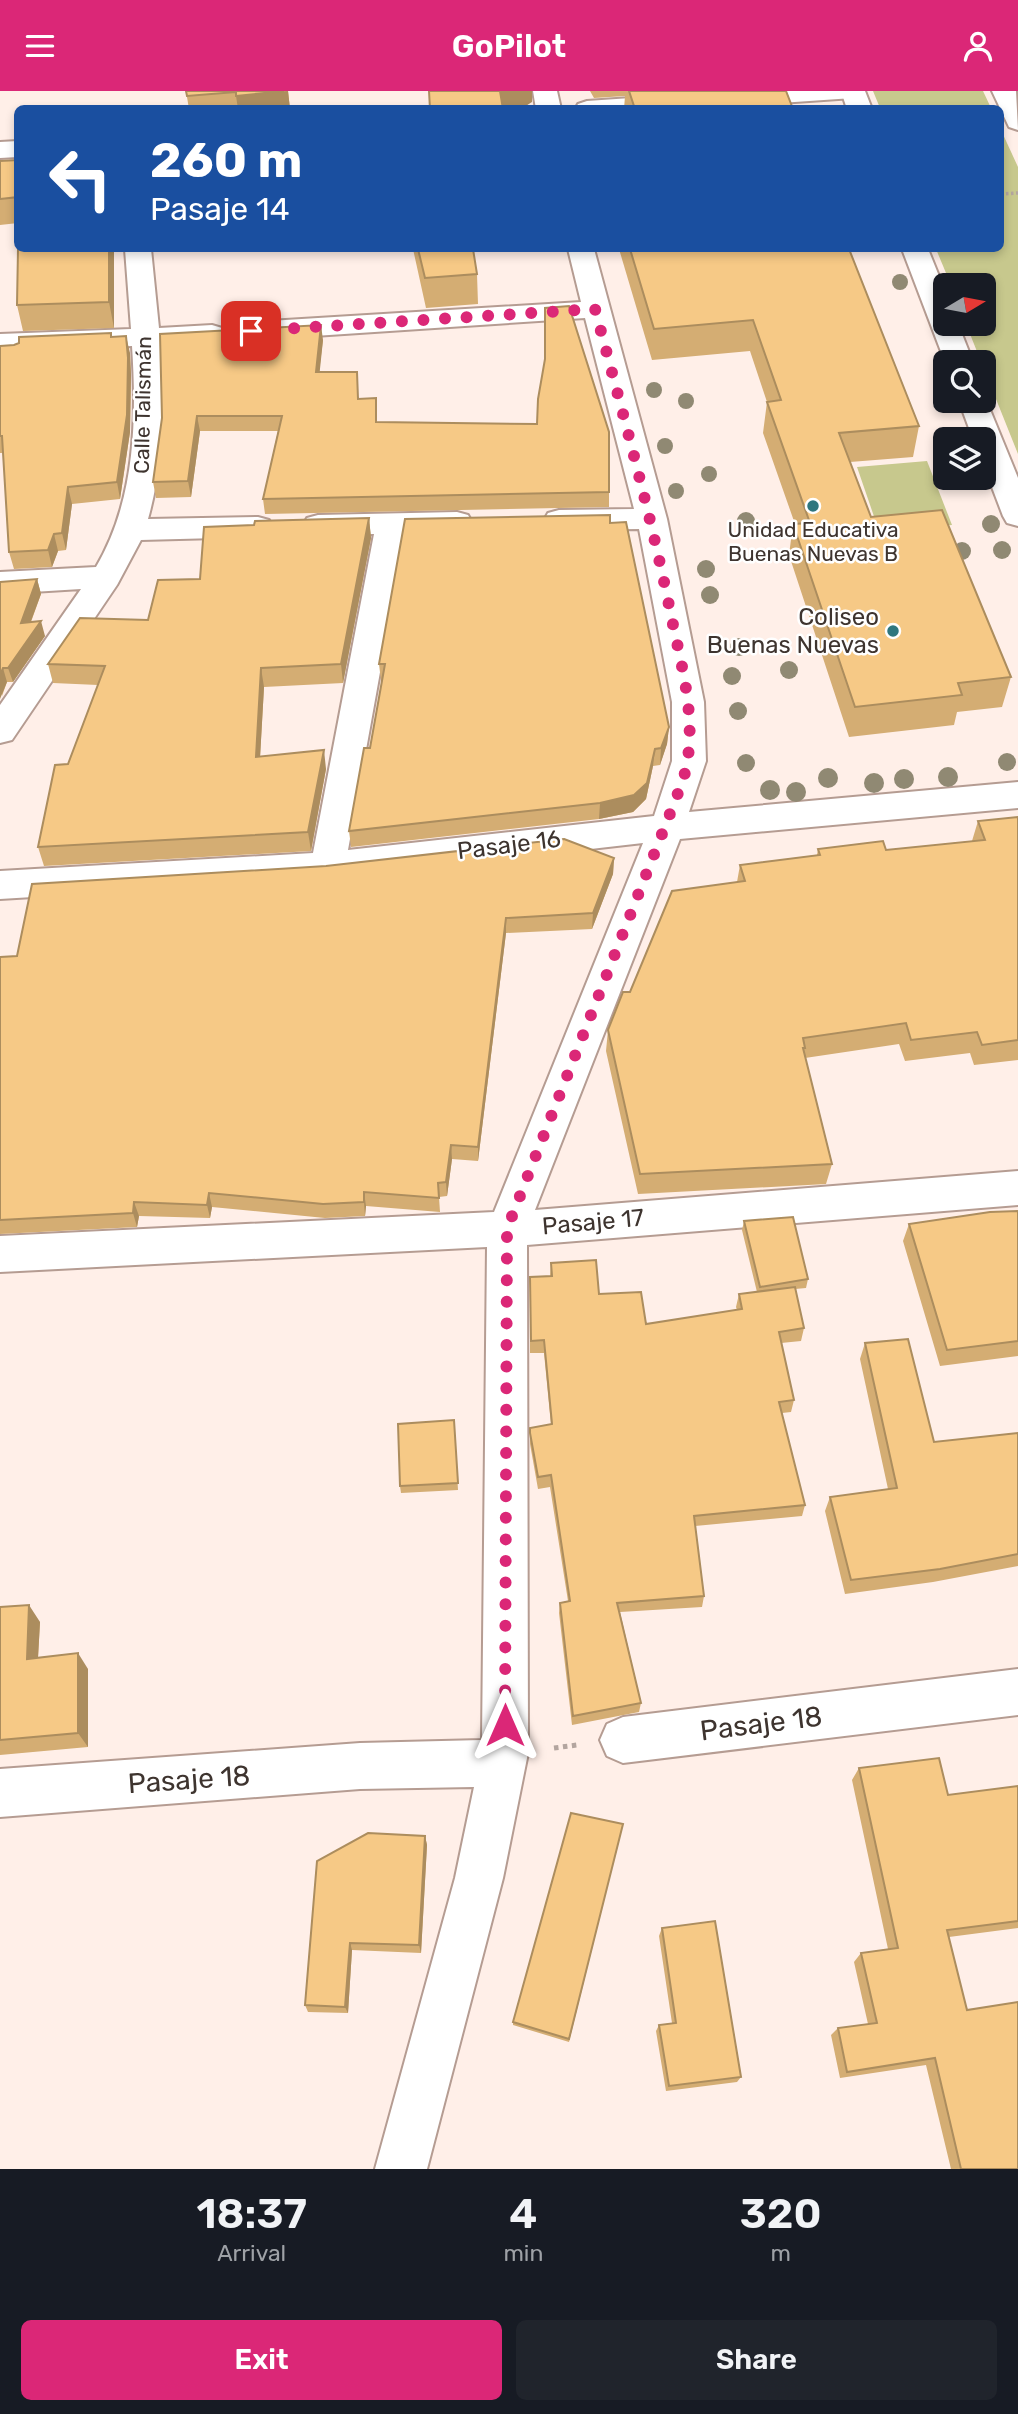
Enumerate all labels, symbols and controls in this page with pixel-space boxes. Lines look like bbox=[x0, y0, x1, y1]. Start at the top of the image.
icon: menu bbox=[21, 27, 59, 65]
text: GoPilot bbox=[452, 27, 566, 65]
icon: person bbox=[959, 27, 997, 65]
text: 260 m bbox=[150, 131, 302, 189]
icon: left bbox=[35, 133, 126, 224]
text: Pasaje 14 bbox=[150, 190, 290, 228]
north arrow bbox=[933, 273, 996, 336]
map controls bbox=[933, 273, 996, 490]
pin bbox=[221, 301, 281, 361]
icon: arrive bbox=[232, 312, 270, 350]
street label: Calle Talismán bbox=[129, 336, 156, 474]
button: search bbox=[933, 350, 996, 413]
button: layers bbox=[933, 427, 996, 490]
marker: Unidad Educativa Buenas Nuevas B bbox=[805, 498, 821, 514]
place label: Unidad Educativa Buenas Nuevas B bbox=[727, 517, 899, 566]
place label: Coliseo Buenas Nuevas bbox=[707, 603, 879, 659]
marker: Coliseo Buenas Nuevas bbox=[885, 623, 901, 639]
street label: Pasaje 16 bbox=[456, 825, 562, 865]
street label: Pasaje 17 bbox=[541, 1204, 645, 1240]
position arrow bbox=[468, 1688, 542, 1762]
street label: Pasaje 18 bbox=[698, 1700, 824, 1747]
street label: Pasaje 18 bbox=[127, 1759, 251, 1800]
text: 18:37 bbox=[196, 2189, 307, 2239]
text: 4 bbox=[509, 2189, 537, 2239]
text: 320 bbox=[740, 2189, 822, 2239]
text: Arrival bbox=[217, 2239, 286, 2267]
text: min bbox=[503, 2239, 543, 2267]
text: m bbox=[770, 2239, 791, 2267]
button: Exit bbox=[21, 2320, 502, 2400]
button: Share bbox=[516, 2320, 997, 2400]

